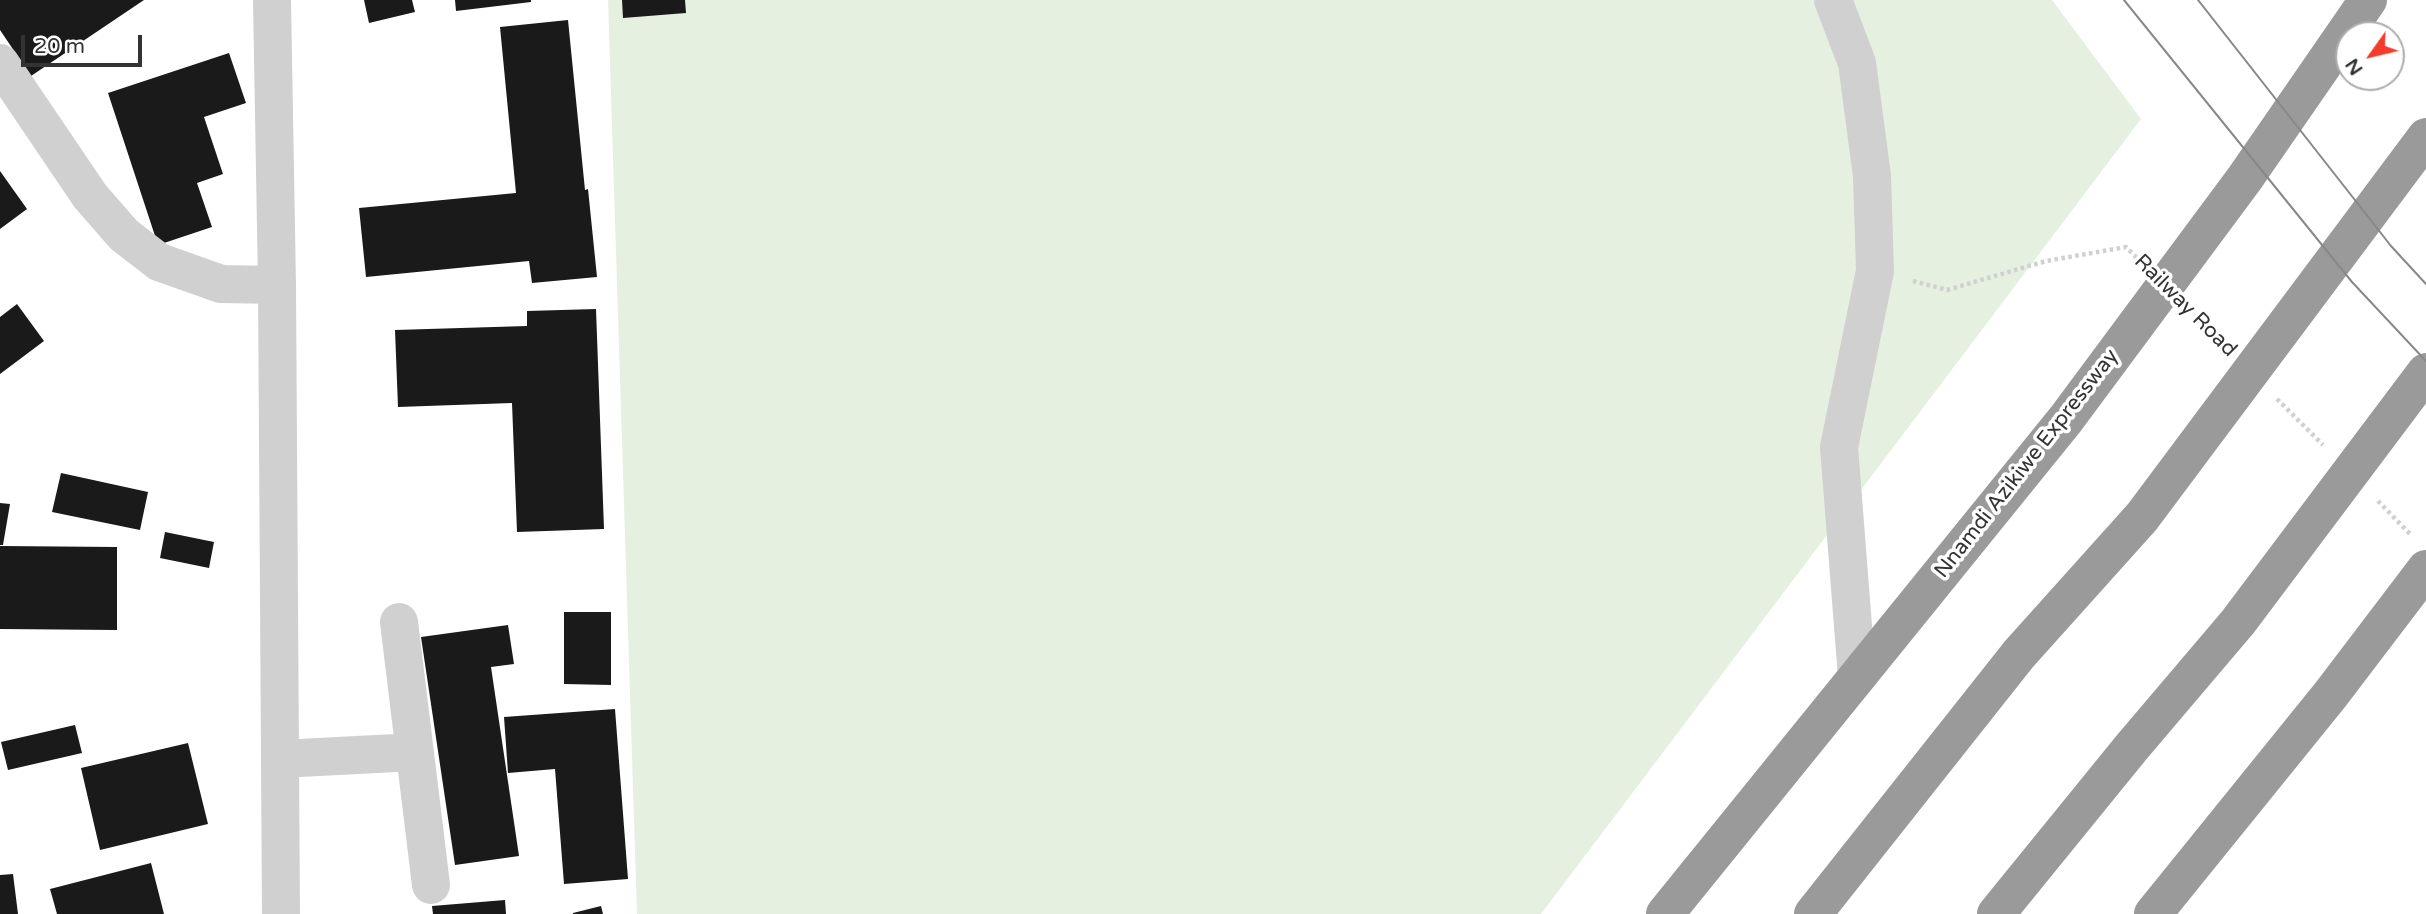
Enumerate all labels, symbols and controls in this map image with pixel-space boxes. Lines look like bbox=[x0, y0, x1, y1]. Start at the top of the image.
scale bar bbox=[24, 21, 145, 65]
north arrow bbox=[2335, 21, 2405, 91]
text: 20 m bbox=[34, 34, 85, 59]
text: N bbox=[2341, 54, 2368, 79]
street label: Railway Road bbox=[2128, 249, 2242, 363]
street label: Nnamdi Azikiwe Expressway bbox=[1930, 345, 2124, 583]

